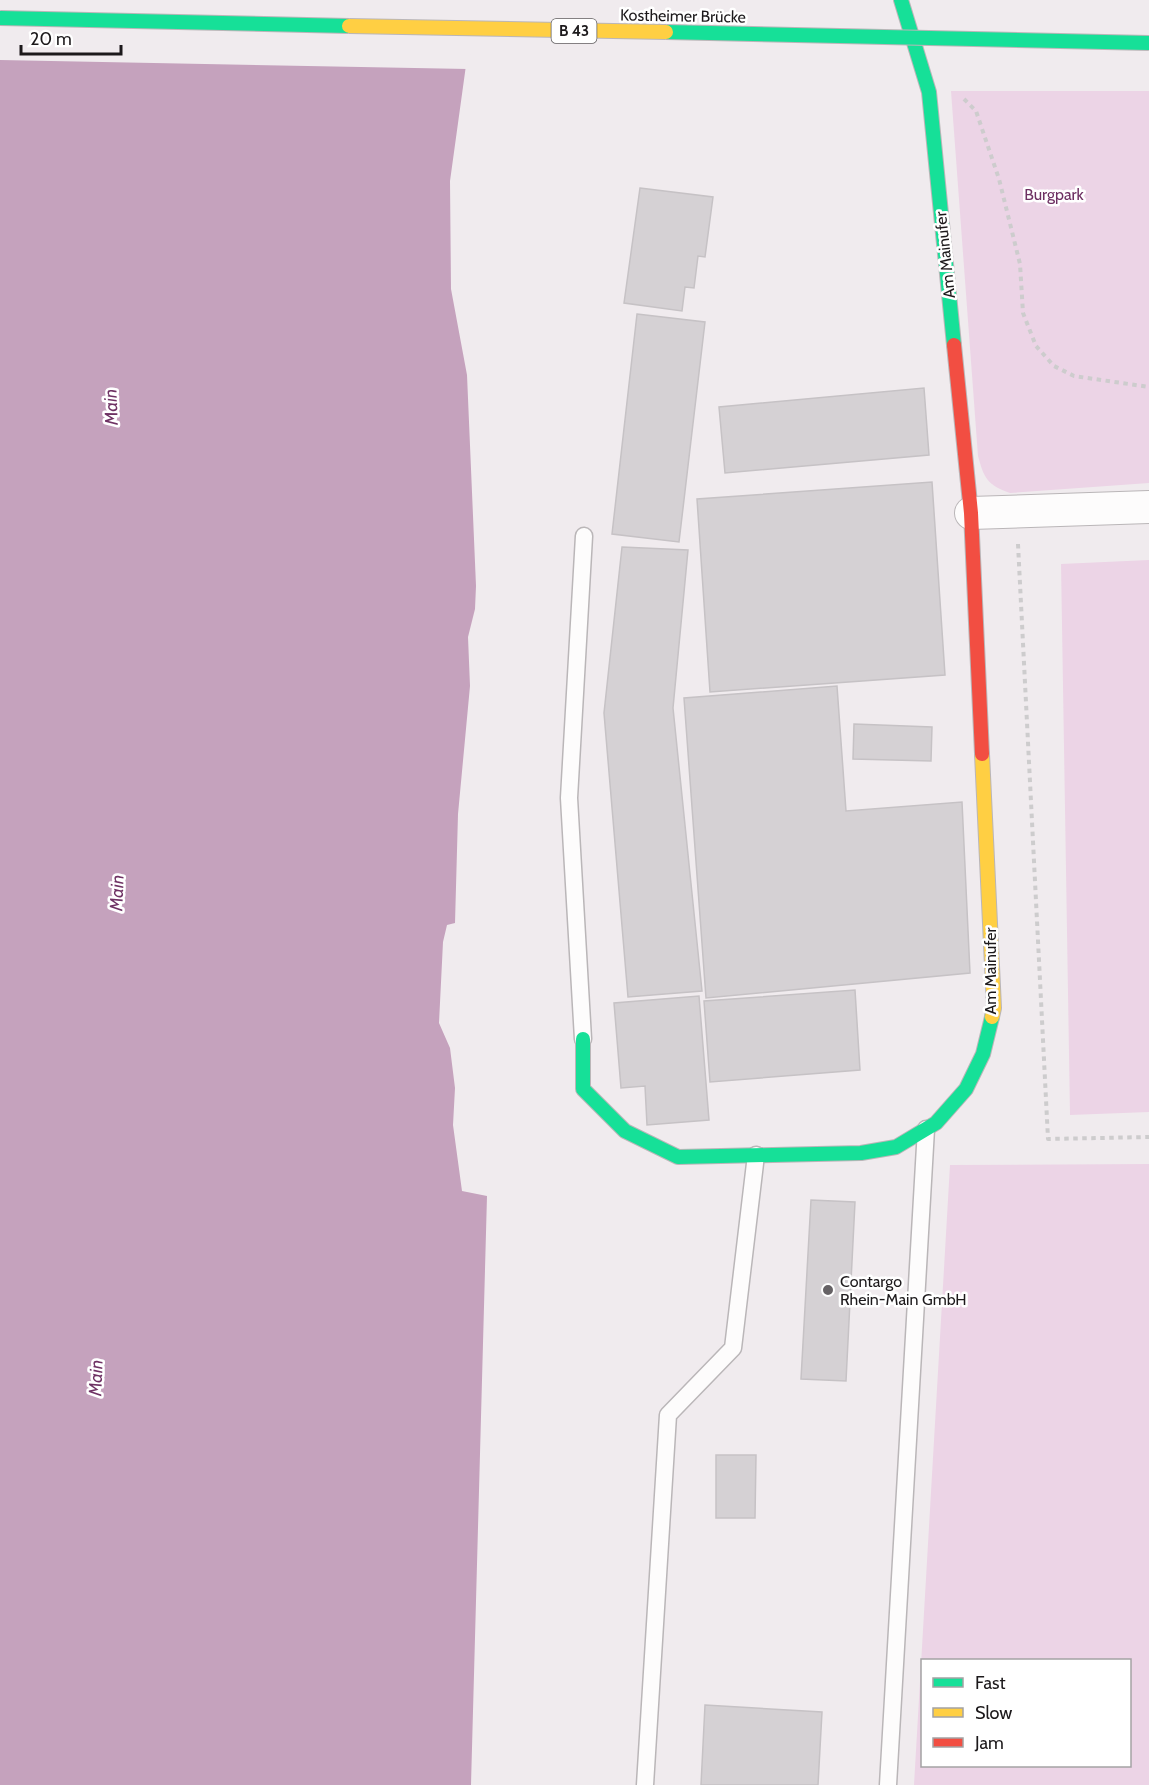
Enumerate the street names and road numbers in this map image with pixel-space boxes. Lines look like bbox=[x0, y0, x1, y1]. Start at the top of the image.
street label: Kostheimer Brücke bbox=[620, 5, 746, 27]
road number: B 43 bbox=[552, 19, 596, 43]
street label: Am Mainufer bbox=[931, 210, 959, 299]
street label: Am Mainufer bbox=[981, 926, 1000, 1015]

